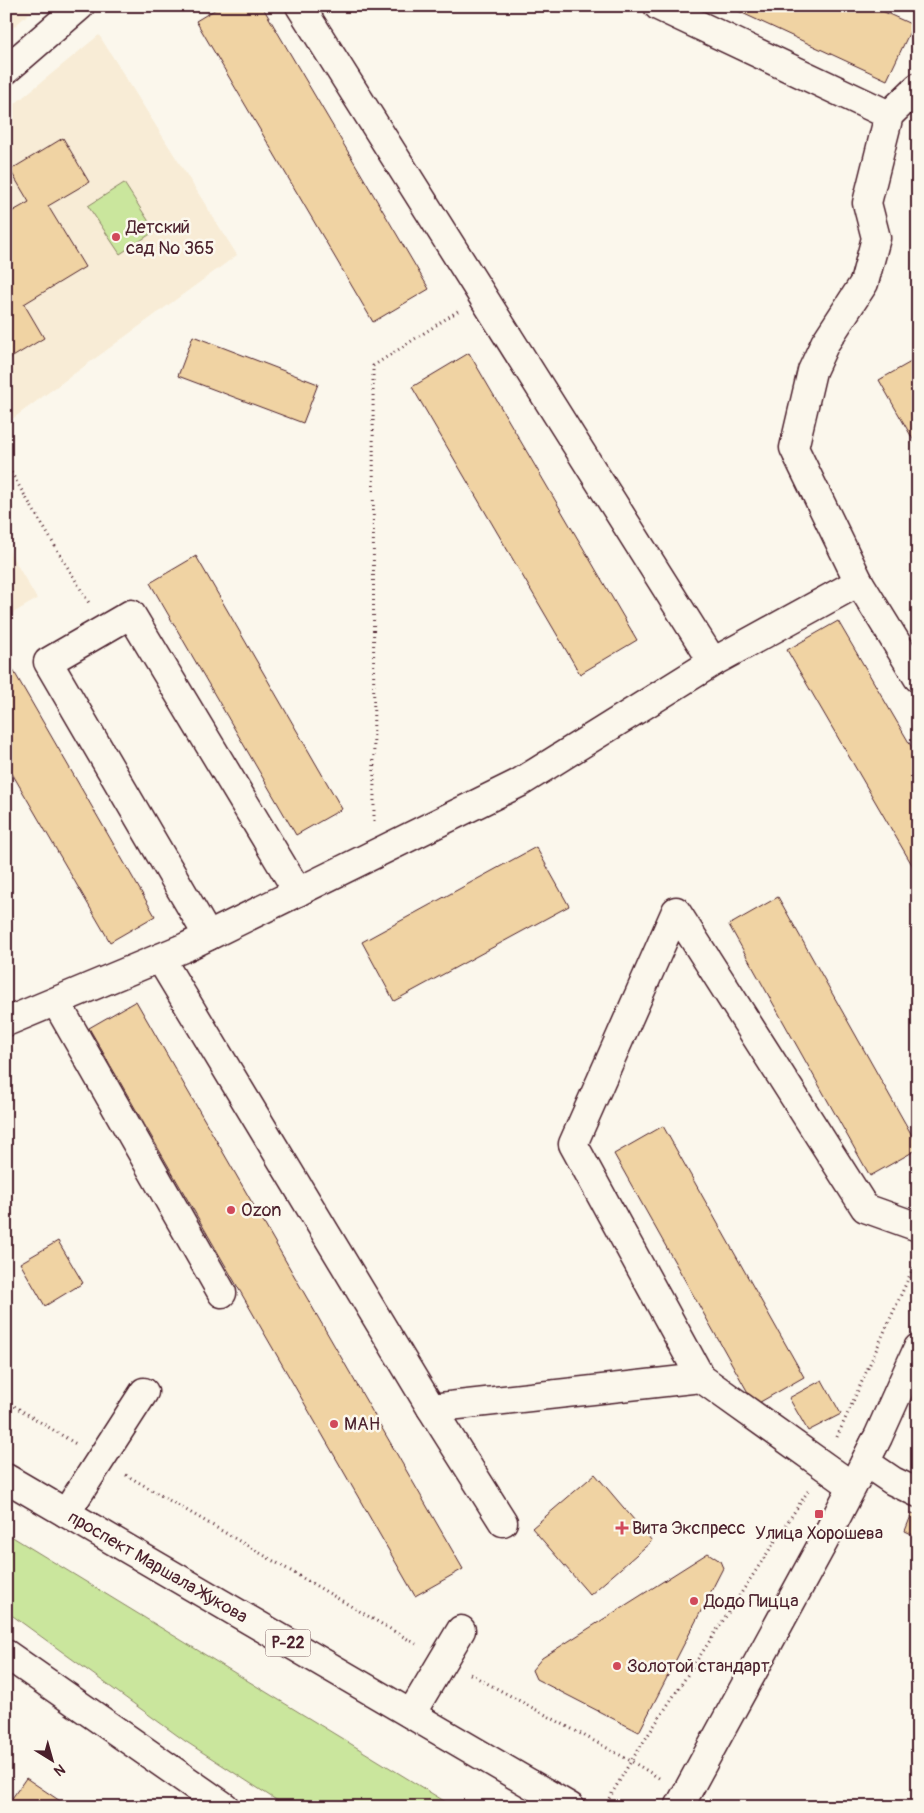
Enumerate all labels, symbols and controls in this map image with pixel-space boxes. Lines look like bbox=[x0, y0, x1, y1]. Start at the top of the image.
place label: Детский сад № 365 bbox=[125, 216, 214, 260]
marker: Детский сад № 365 bbox=[110, 231, 122, 243]
place label: Ozon bbox=[241, 1199, 281, 1222]
marker: Ozon bbox=[225, 1204, 237, 1216]
place label: МАН bbox=[344, 1413, 380, 1436]
marker: МАН bbox=[328, 1418, 340, 1430]
street label: проспект Маршала Жукова bbox=[64, 1505, 252, 1628]
marker: Улица Хорошева bbox=[813, 1508, 825, 1520]
place label: Вита Экспресс bbox=[632, 1517, 746, 1540]
marker: Вита Экспресс bbox=[616, 1522, 628, 1534]
place label: Улица Хорошева bbox=[755, 1522, 883, 1545]
place label: Додо Пицца bbox=[703, 1590, 799, 1613]
marker: Додо Пицца bbox=[688, 1595, 700, 1607]
road number: Р-22 bbox=[266, 1630, 310, 1656]
place label: Золотой стандарт bbox=[627, 1655, 770, 1678]
marker: Золотой стандарт bbox=[611, 1660, 623, 1672]
north arrow bbox=[28, 1736, 78, 1786]
text: N bbox=[51, 1760, 68, 1780]

